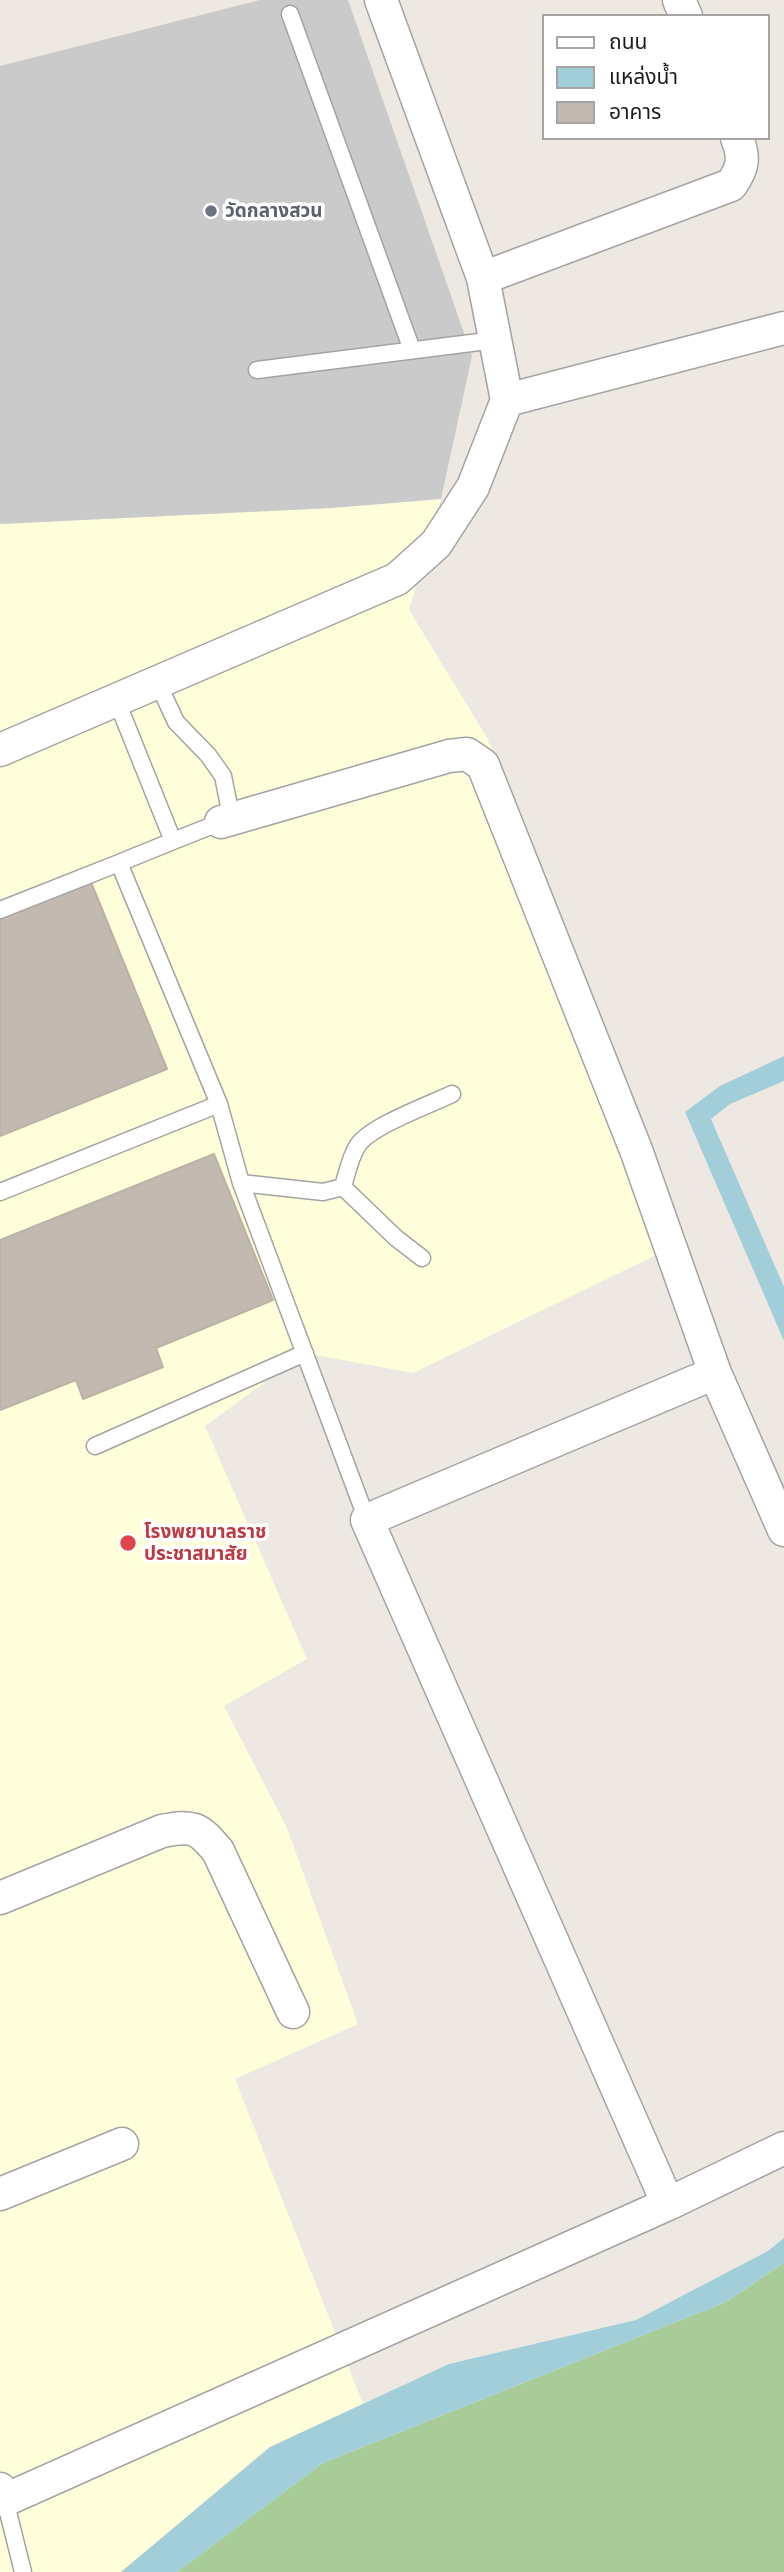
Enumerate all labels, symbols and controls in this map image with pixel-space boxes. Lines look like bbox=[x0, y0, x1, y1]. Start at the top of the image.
legend bbox=[542, 14, 770, 140]
text: ถนน bbox=[609, 29, 647, 54]
text: แหล่งน้ำ bbox=[609, 64, 678, 89]
text: อาคาร bbox=[609, 99, 661, 124]
place label: วัดกลางสวน bbox=[225, 200, 323, 222]
marker: วัดกลางสวน bbox=[203, 203, 219, 219]
place label: โรงพยาบาลราช ประชาสมาสัย bbox=[144, 1521, 266, 1565]
marker: โรงพยาบาลราช ประชาสมาสัย bbox=[118, 1533, 138, 1553]

